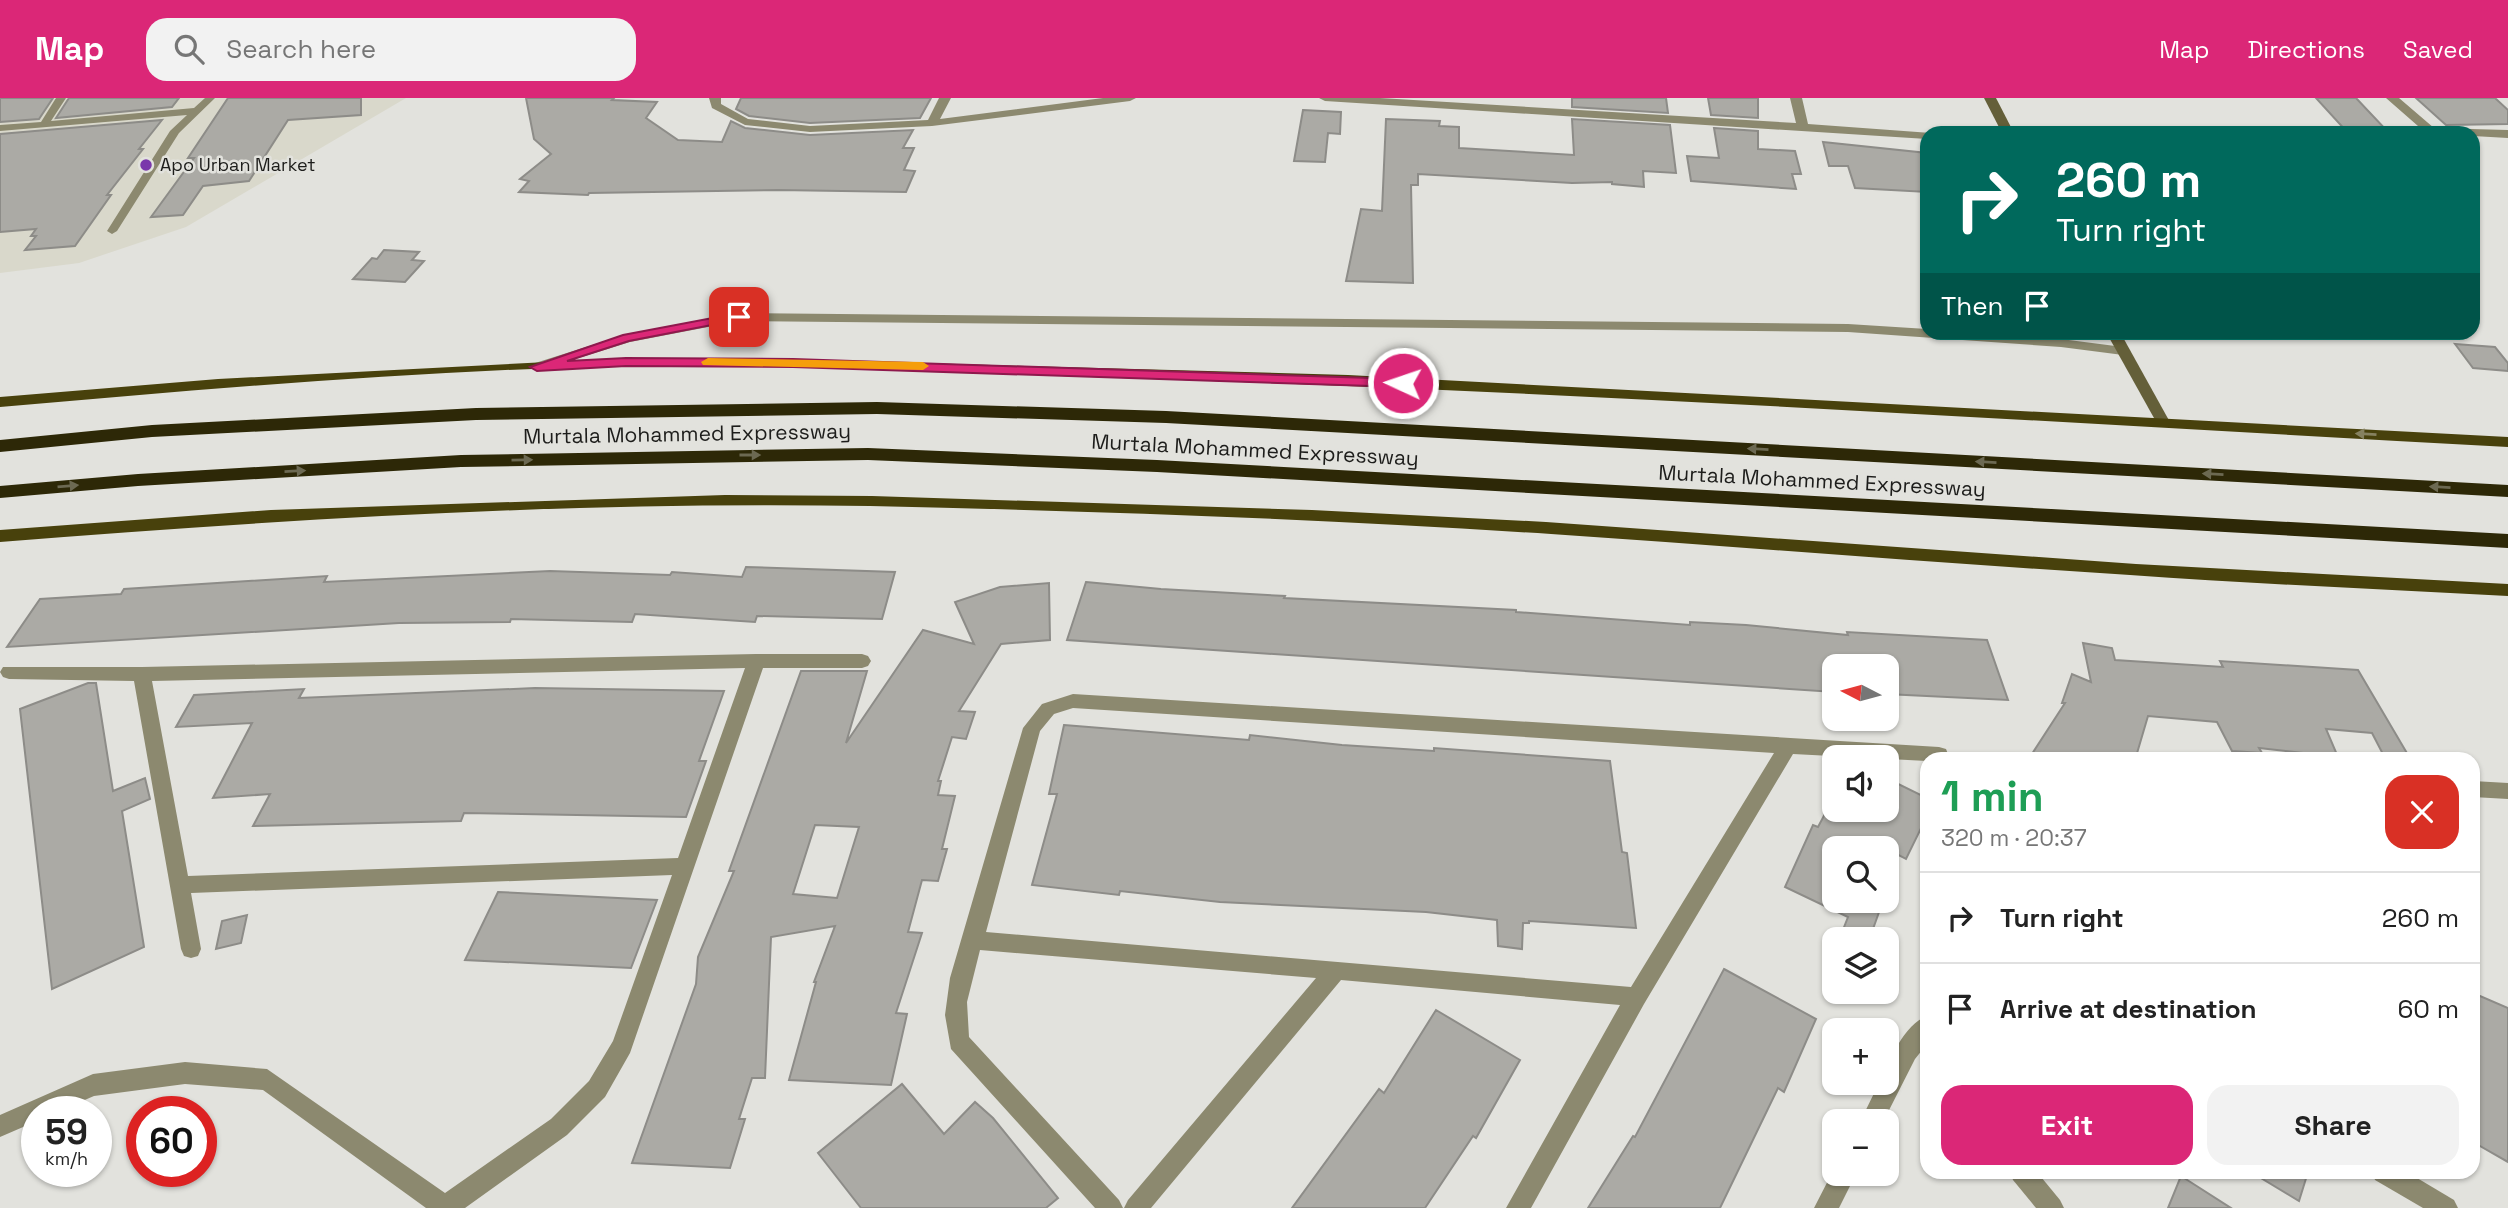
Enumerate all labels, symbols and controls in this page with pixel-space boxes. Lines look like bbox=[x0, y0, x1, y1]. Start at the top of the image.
search box bbox=[146, 18, 636, 81]
text: Map bbox=[35, 28, 104, 70]
icon: search bbox=[170, 30, 208, 68]
text: Search here bbox=[226, 32, 376, 66]
text: Map bbox=[2159, 34, 2209, 65]
text: Directions bbox=[2247, 34, 2365, 65]
text: Saved bbox=[2403, 34, 2473, 65]
text: 260 m bbox=[2056, 149, 2201, 211]
place label: Apo Urban Market bbox=[160, 153, 316, 176]
icon: right bbox=[1941, 154, 2032, 245]
marker: Apo Urban Market bbox=[138, 157, 154, 173]
text: Turn right bbox=[2056, 210, 2206, 250]
pin bbox=[709, 287, 769, 347]
icon: arrive bbox=[2018, 287, 2056, 325]
text: Then bbox=[1941, 289, 2004, 323]
icon: arrive bbox=[720, 298, 758, 336]
position arrow bbox=[1366, 346, 1440, 420]
street label: Murtala Mohammed Expressway bbox=[523, 417, 851, 450]
street label: Murtala Mohammed Expressway bbox=[1091, 427, 1419, 472]
one-way arrow bbox=[2355, 429, 2377, 440]
one-way arrow bbox=[1747, 444, 1769, 455]
one-way arrow bbox=[739, 449, 761, 461]
one-way arrow bbox=[511, 454, 533, 465]
one-way arrow bbox=[1974, 456, 1996, 467]
street label: Murtala Mohammed Expressway bbox=[1658, 458, 1986, 503]
one-way arrow bbox=[284, 465, 306, 476]
one-way arrow bbox=[2202, 468, 2224, 479]
one-way arrow bbox=[57, 480, 79, 491]
one-way arrow bbox=[2429, 482, 2451, 493]
north arrow bbox=[1822, 654, 1899, 732]
map controls bbox=[1822, 654, 1899, 1186]
button: sound bbox=[1822, 745, 1899, 822]
text: 1 min bbox=[1941, 770, 2044, 823]
button: close bbox=[2385, 775, 2459, 849]
text: 320 m · 20:37 bbox=[1941, 823, 2087, 853]
button: search bbox=[1822, 836, 1899, 913]
icon: right bbox=[1941, 899, 1979, 937]
text: Turn right bbox=[2000, 901, 2124, 935]
text: 260 m bbox=[2382, 901, 2459, 935]
button: layers bbox=[1822, 927, 1899, 1004]
icon: arrive bbox=[1941, 990, 1979, 1028]
text: Arrive at destination bbox=[2000, 992, 2257, 1026]
text: 60 m bbox=[2397, 992, 2459, 1026]
button: + bbox=[1822, 1018, 1899, 1095]
button: Exit bbox=[1941, 1085, 2193, 1165]
button: Share bbox=[2207, 1085, 2459, 1165]
speed limit sign: 60 bbox=[126, 1096, 217, 1187]
button: − bbox=[1822, 1109, 1899, 1186]
text: 59 bbox=[45, 1110, 88, 1154]
text: km/h bbox=[45, 1147, 88, 1170]

